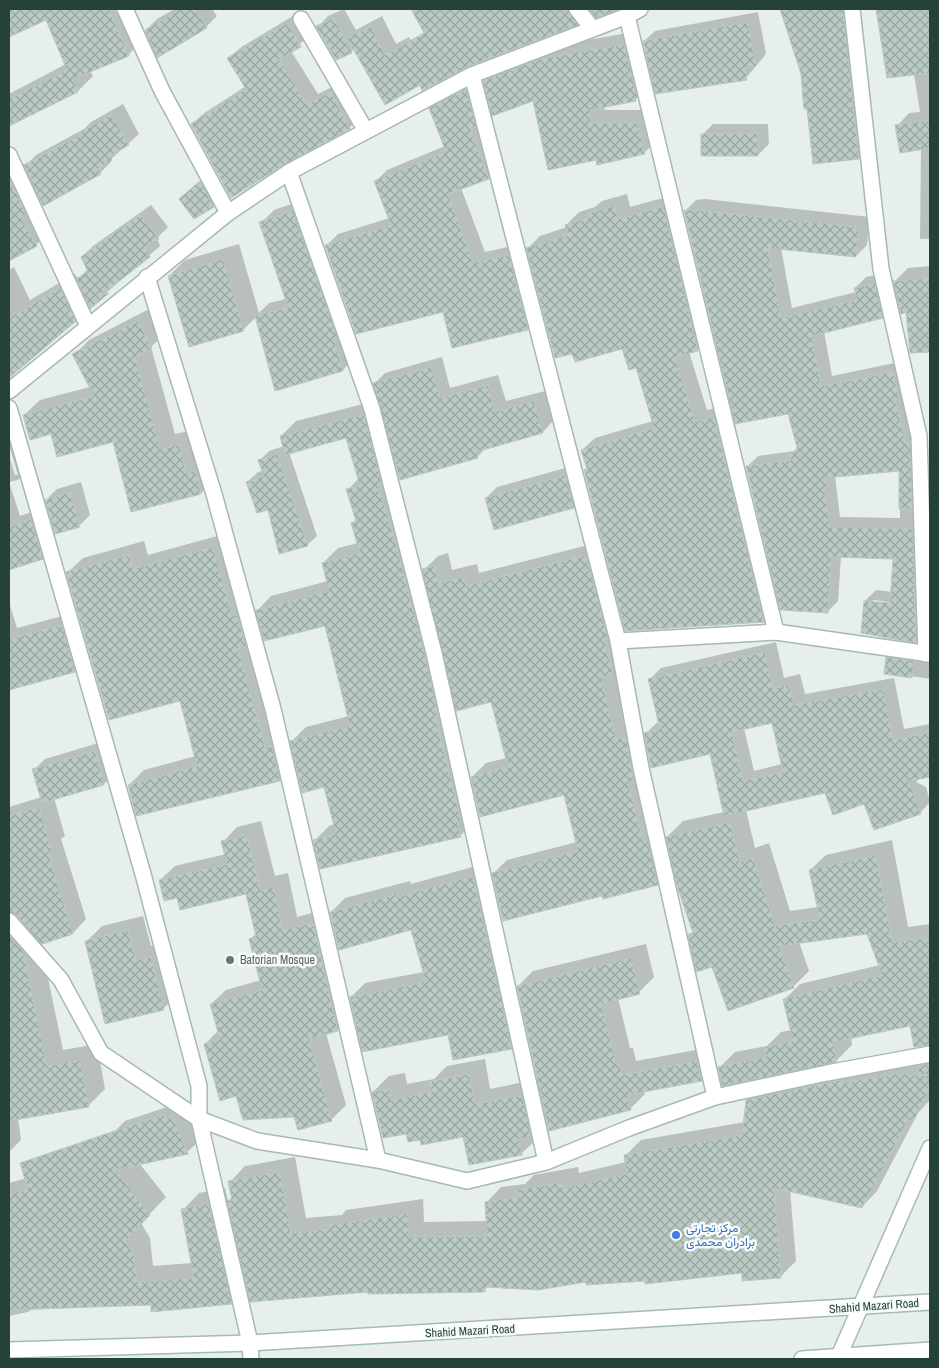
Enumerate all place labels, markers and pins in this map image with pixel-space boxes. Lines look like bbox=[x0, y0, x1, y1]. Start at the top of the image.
place label: Batorian Mosque bbox=[240, 952, 315, 968]
marker: Batorian Mosque bbox=[224, 954, 236, 966]
place label: مرکز تجارتی برادران محمدی bbox=[686, 1220, 755, 1250]
marker: مرکز تجارتی برادران محمدی bbox=[670, 1229, 682, 1241]

